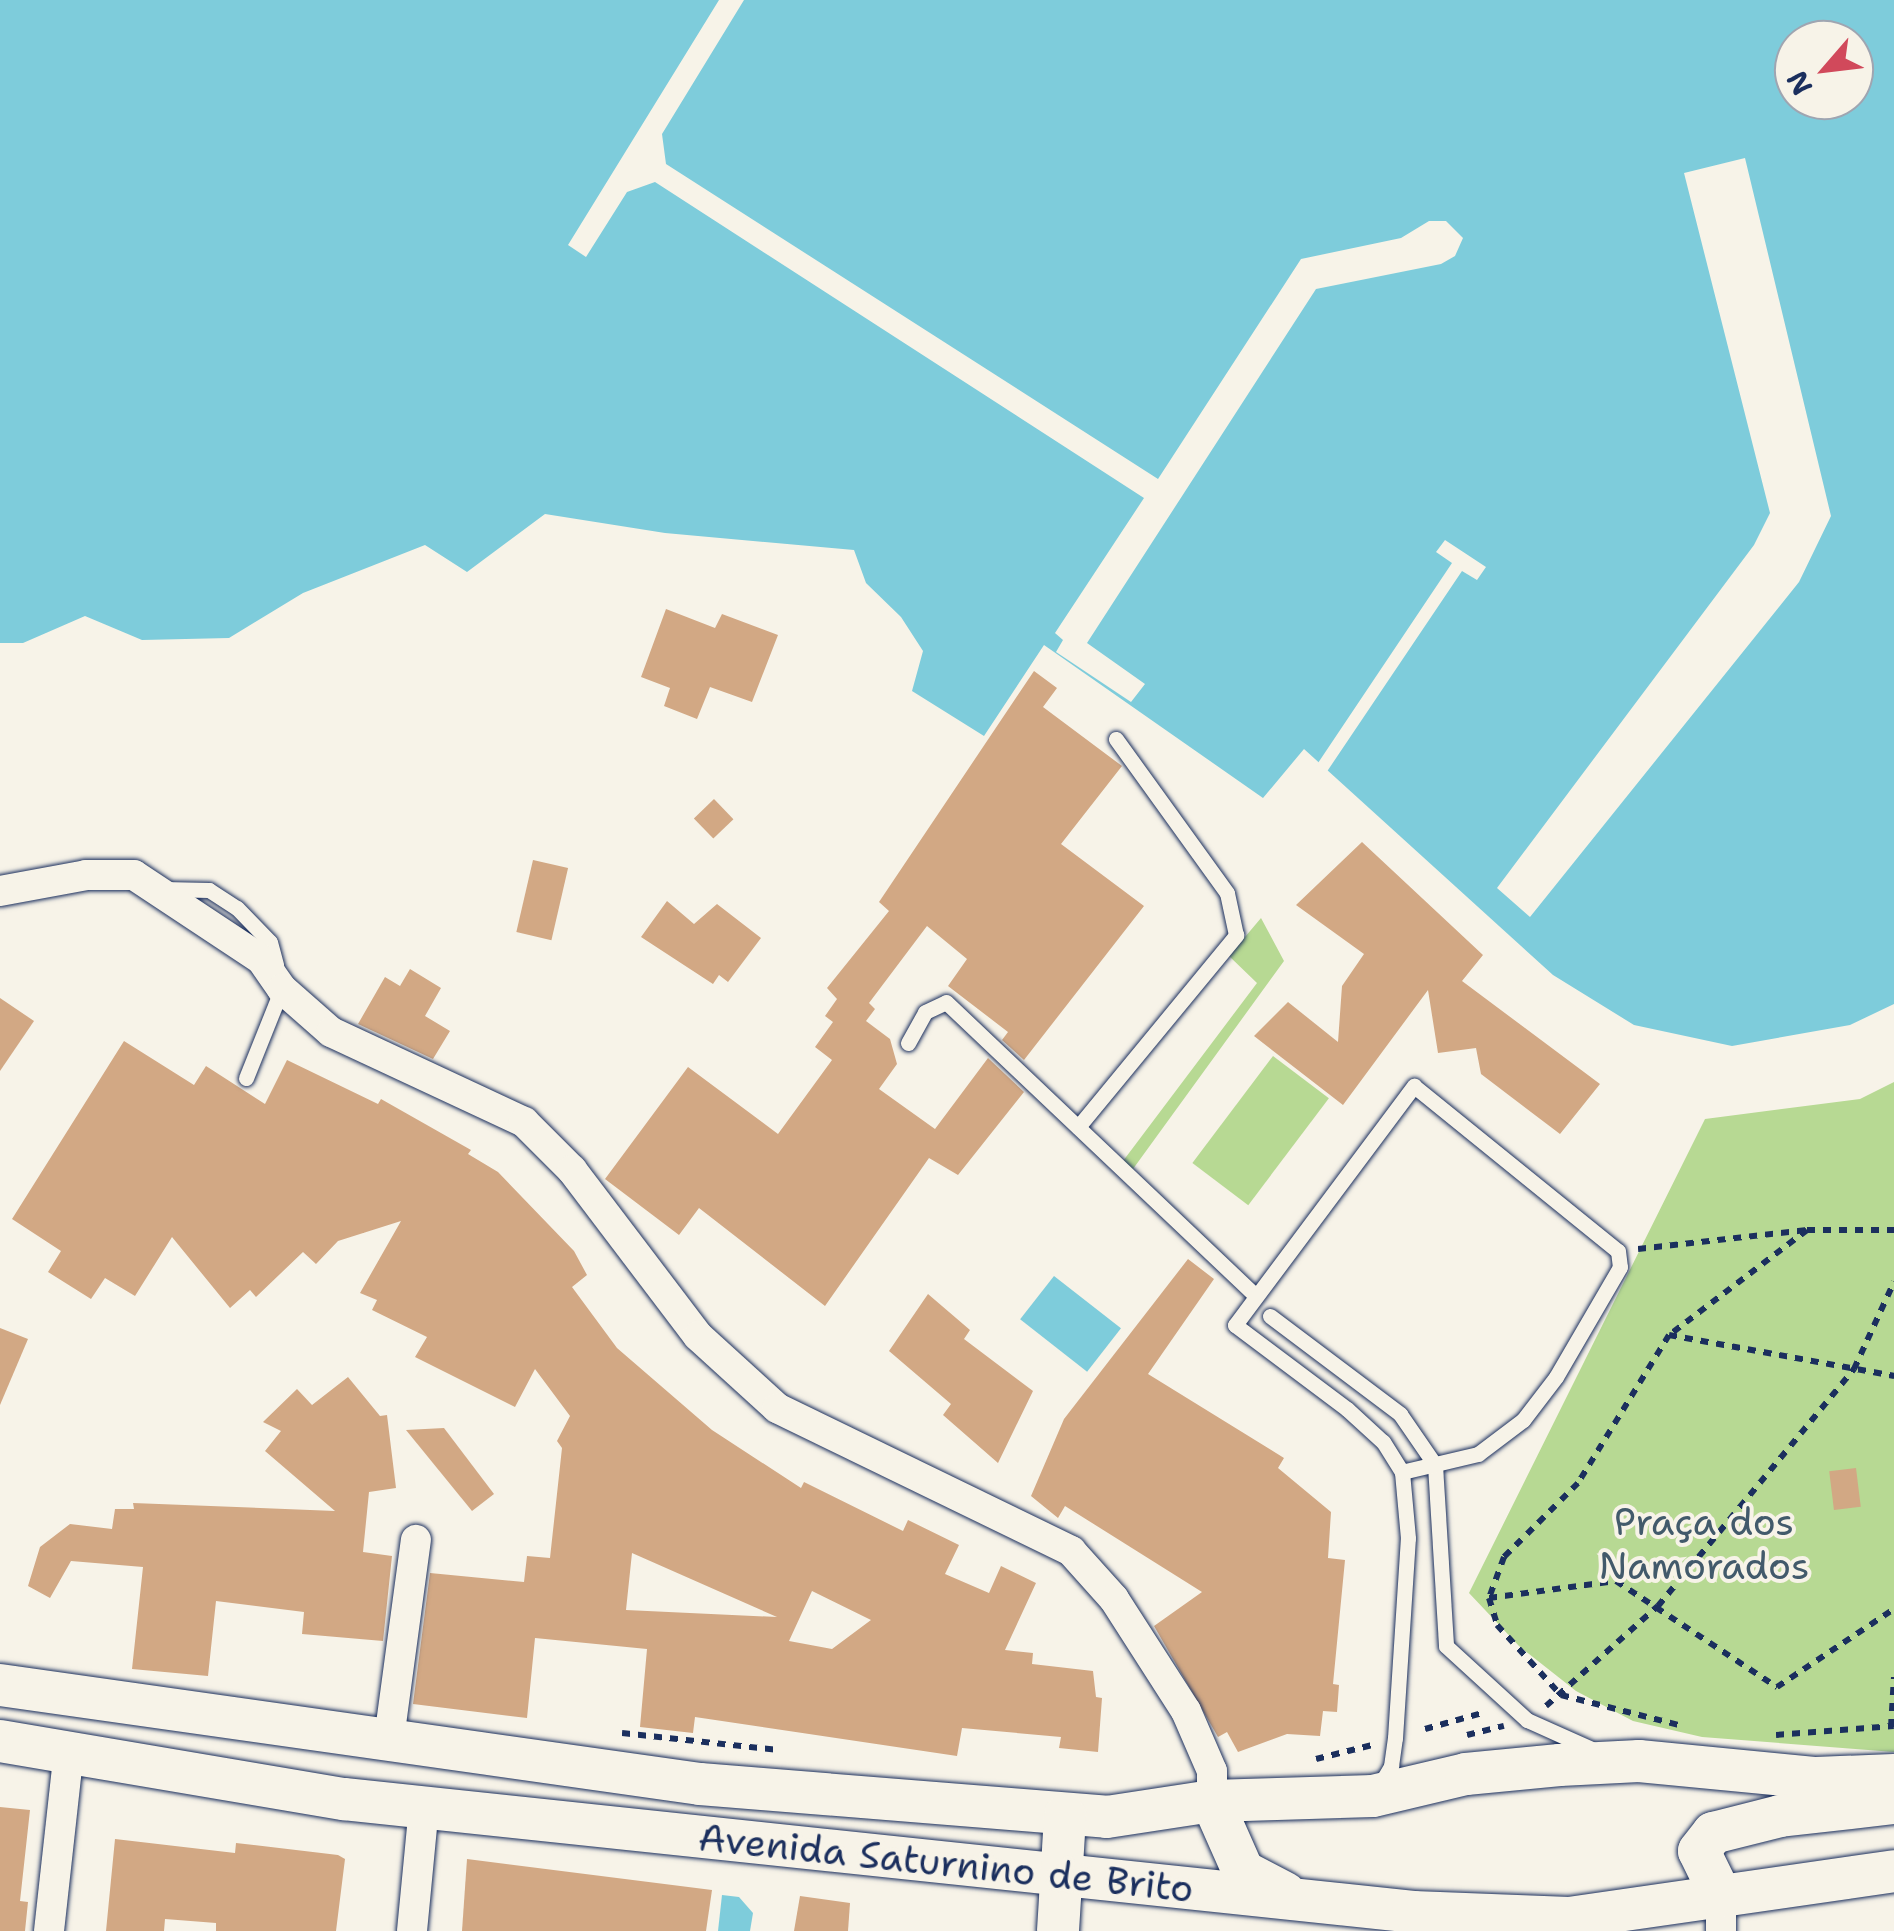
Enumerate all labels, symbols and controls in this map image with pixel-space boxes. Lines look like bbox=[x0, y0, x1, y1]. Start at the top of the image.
north arrow bbox=[1774, 20, 1874, 120]
text: N bbox=[1777, 64, 1821, 102]
park label: Praça dos Namorados bbox=[1599, 1499, 1809, 1588]
street label: Avenida Saturnino de Brito bbox=[696, 1814, 1196, 1912]

